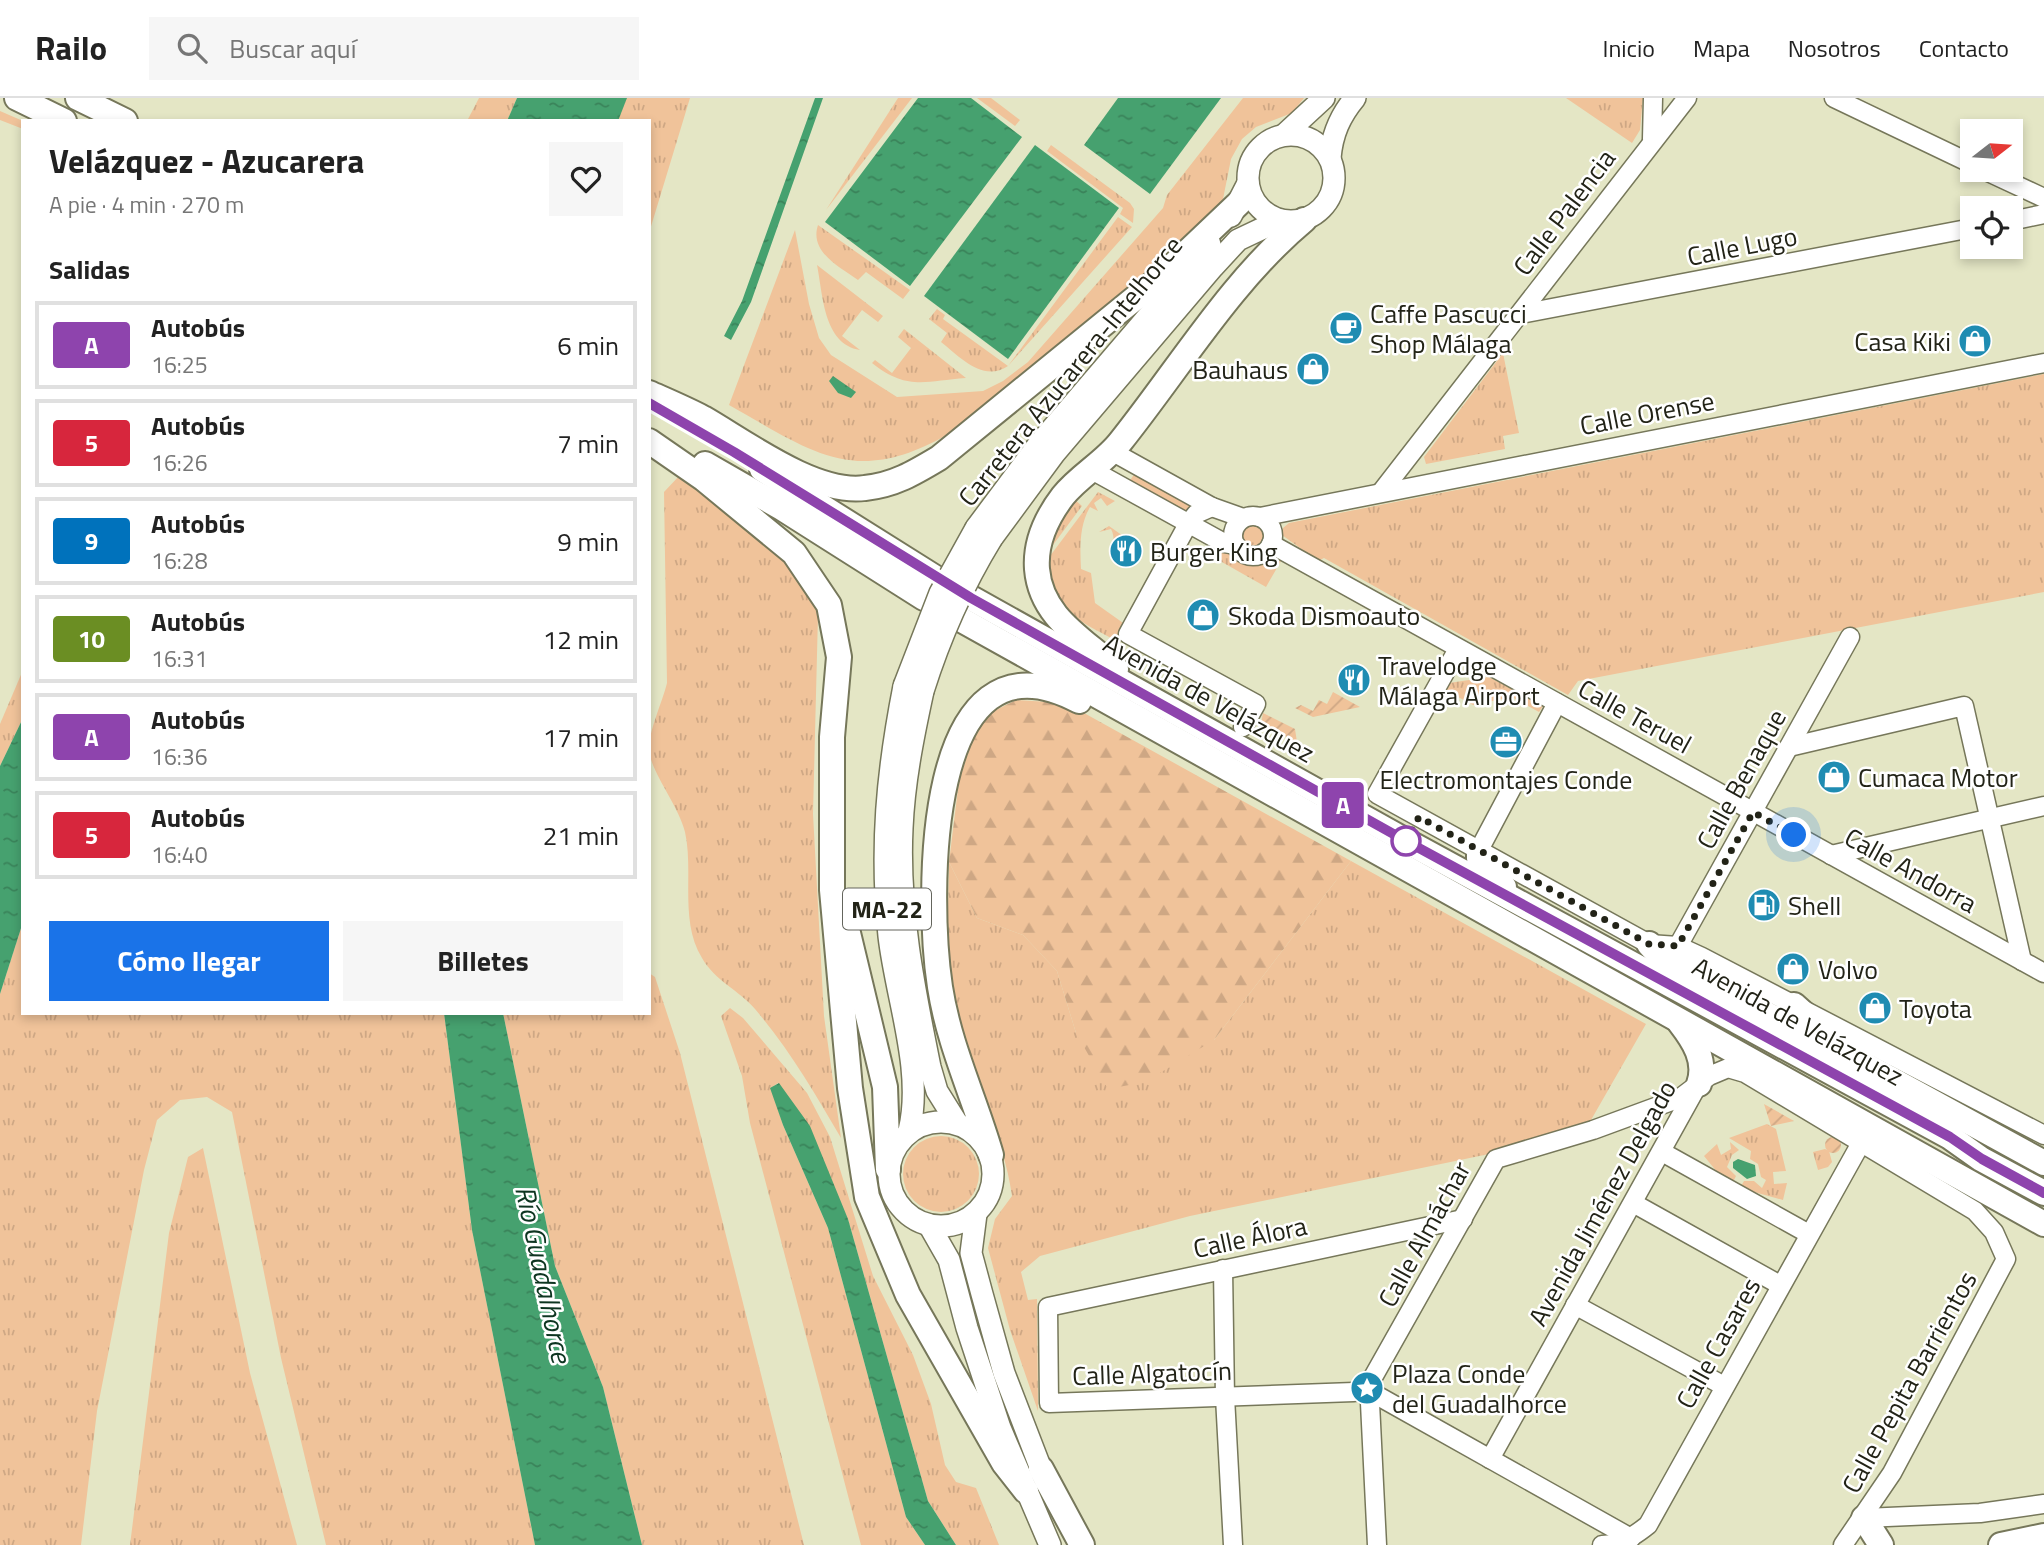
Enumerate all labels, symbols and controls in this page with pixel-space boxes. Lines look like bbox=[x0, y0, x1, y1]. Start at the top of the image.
search box bbox=[149, 17, 639, 80]
text: Railo bbox=[35, 23, 107, 73]
icon: search bbox=[173, 29, 211, 67]
text: Buscar aquí bbox=[229, 29, 356, 68]
text: Inicio bbox=[1603, 30, 1655, 66]
text: Mapa bbox=[1693, 30, 1750, 66]
text: Nosotros bbox=[1788, 30, 1881, 66]
text: Contacto bbox=[1919, 30, 2009, 66]
north arrow bbox=[1960, 119, 2023, 182]
map controls bbox=[1960, 119, 2023, 259]
text: Velázquez - Azucarera bbox=[49, 136, 364, 186]
street label: Calle Palencia bbox=[1503, 141, 1625, 283]
button: heart bbox=[549, 142, 623, 216]
text: A pie · 4 min · 270 m bbox=[49, 187, 244, 222]
button: locate bbox=[1960, 196, 2023, 259]
street label: Calle Lugo bbox=[1684, 216, 1800, 276]
street label: Carretera Azucarera-Intelhorce bbox=[948, 227, 1192, 515]
text: Salidas bbox=[49, 250, 130, 289]
place label: Caffe Pascucci Shop Málaga bbox=[1370, 294, 1527, 363]
text: Autobús bbox=[151, 308, 245, 347]
cafe icon: Caffe Pascucci Shop Málaga bbox=[1327, 309, 1365, 347]
place label: Casa Kiki bbox=[1854, 322, 1951, 361]
shop icon: Casa Kiki bbox=[1956, 322, 1994, 360]
text: 6 min bbox=[557, 326, 619, 365]
text: A bbox=[84, 327, 99, 363]
text: 16:25 bbox=[151, 347, 208, 382]
place label: Bauhaus bbox=[1192, 350, 1288, 389]
shop icon: Bauhaus bbox=[1294, 350, 1332, 388]
street label: Calle Orense bbox=[1576, 381, 1718, 445]
text: Autobús bbox=[151, 406, 245, 445]
text: 7 min bbox=[557, 424, 619, 463]
text: 5 bbox=[85, 425, 98, 461]
text: 16:26 bbox=[151, 445, 208, 480]
text: Autobús bbox=[151, 504, 245, 543]
text: 9 min bbox=[557, 522, 619, 561]
text: 9 bbox=[85, 523, 98, 559]
restaurant icon: Burger King bbox=[1107, 532, 1145, 570]
place label: Burger King bbox=[1150, 532, 1278, 571]
text: 16:28 bbox=[151, 543, 208, 578]
shop icon: Skoda Dismoauto bbox=[1184, 596, 1222, 634]
place label: Skoda Dismoauto bbox=[1228, 596, 1420, 635]
text: Autobús bbox=[151, 602, 245, 641]
text: 12 min bbox=[543, 620, 619, 659]
text: 10 bbox=[78, 621, 105, 657]
street label: Avenida de Velázquez bbox=[1096, 624, 1322, 772]
text: 16:31 bbox=[151, 641, 208, 676]
place label: Travelodge Málaga Airport bbox=[1378, 646, 1540, 715]
restaurant icon: Travelodge Málaga Airport bbox=[1335, 661, 1373, 699]
street label: Calle Teruel bbox=[1571, 669, 1699, 763]
text: Autobús bbox=[151, 700, 245, 739]
street label: Calle Benaque bbox=[1686, 702, 1796, 856]
text: 17 min bbox=[543, 718, 619, 757]
text: A bbox=[84, 719, 99, 755]
office icon: Electromontajes Conde bbox=[1487, 723, 1525, 761]
text: 16:36 bbox=[151, 739, 208, 774]
shop icon: Cumaca Motor bbox=[1815, 758, 1853, 796]
place label: Cumaca Motor bbox=[1858, 758, 2018, 797]
place label: Electromontajes Conde bbox=[1379, 760, 1633, 799]
line badge: A bbox=[1320, 782, 1366, 828]
text: A bbox=[1336, 787, 1350, 823]
text: Autobús bbox=[151, 798, 245, 837]
text: 21 min bbox=[543, 816, 619, 855]
text: 5 bbox=[85, 817, 98, 853]
your location bbox=[1776, 817, 1811, 852]
street label: Calle Andorra bbox=[1838, 818, 1984, 922]
unlabelled marker bbox=[1391, 826, 1421, 856]
text: 16:40 bbox=[151, 837, 208, 872]
fuel station icon: Shell bbox=[1745, 886, 1783, 924]
place label: Shell bbox=[1788, 886, 1841, 925]
road number: MA-22 bbox=[843, 888, 931, 930]
button: Cómo llegar bbox=[49, 921, 329, 1001]
button: Billetes bbox=[343, 921, 623, 1001]
street label: Avenida de Velázquez bbox=[1685, 947, 1911, 1095]
shop icon: Volvo bbox=[1774, 950, 1812, 988]
place label: Volvo bbox=[1818, 950, 1878, 989]
shop icon: Toyota bbox=[1856, 989, 1894, 1027]
place label: Toyota bbox=[1899, 989, 1972, 1028]
street label: Avenida Jiménez Delgado bbox=[1518, 1073, 1686, 1333]
street label: Calle Almáchar bbox=[1368, 1154, 1480, 1314]
water label: Río Guadalhorce bbox=[504, 1182, 584, 1368]
street label: Calle Álora bbox=[1190, 1206, 1310, 1268]
street label: Calle Pepita Barrientos bbox=[1832, 1264, 1986, 1500]
street label: Calle Casares bbox=[1666, 1270, 1770, 1416]
street label: Calle Algatocín bbox=[1071, 1351, 1233, 1395]
place label: Plaza Conde del Guadalhorce bbox=[1392, 1354, 1567, 1423]
place icon: Plaza Conde del Guadalhorce bbox=[1348, 1369, 1386, 1407]

